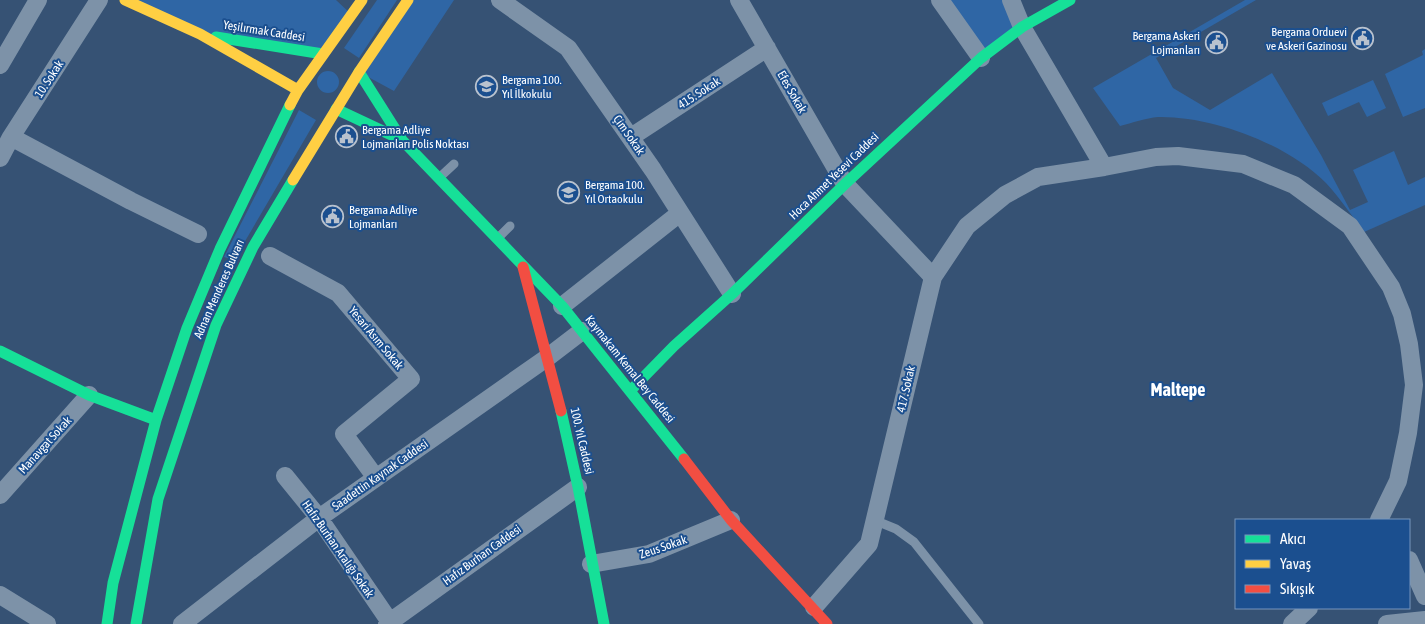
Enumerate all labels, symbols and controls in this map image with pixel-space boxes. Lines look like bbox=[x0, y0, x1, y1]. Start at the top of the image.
street label: Yeşilırmak Caddesi bbox=[222, 18, 306, 44]
place label: Bergama Orduevi ve Askeri Gazinosu bbox=[1266, 25, 1347, 53]
public building icon: Bergama Orduevi ve Askeri Gazinosu bbox=[1351, 27, 1375, 51]
place label: Bergama Askeri Lojmanları bbox=[1132, 29, 1200, 57]
public building icon: Bergama Askeri Lojmanları bbox=[1204, 31, 1228, 55]
street label: 10. Sokak bbox=[32, 57, 67, 100]
street label: Efes Sokak bbox=[774, 68, 810, 116]
place label: Bergama 100. Yıl İlkokulu bbox=[502, 73, 562, 101]
street label: 415. Sokak bbox=[675, 74, 723, 112]
school or university icon: Bergama 100. Yıl İlkokulu bbox=[474, 75, 498, 99]
street label: Çim Sokak bbox=[610, 112, 648, 158]
place label: Bergama Adliye Lojmanları Polis Noktası bbox=[362, 123, 469, 151]
public building icon: Bergama Adliye Lojmanları Polis Noktası bbox=[334, 125, 358, 149]
street label: Hoca Ahmet Yesevi Caddesi bbox=[786, 130, 882, 222]
place label: Bergama 100. Yıl Ortaokulu bbox=[585, 178, 645, 206]
school or university icon: Bergama 100. Yıl Ortaokulu bbox=[557, 180, 581, 204]
place label: Bergama Adliye Lojmanları bbox=[349, 203, 417, 231]
public building icon: Bergama Adliye Lojmanları bbox=[321, 205, 345, 229]
street label: Adnan Menderes Bulvarı bbox=[191, 237, 247, 341]
street label: Yesari Asım Sokak bbox=[346, 304, 407, 373]
street label: Kaymakam Kemal Bey Caddesi bbox=[582, 312, 678, 426]
street label: 417. Sokak bbox=[894, 364, 918, 414]
district label: Maltepe bbox=[1150, 379, 1206, 400]
street label: 100. Yıl Caddesi bbox=[568, 406, 596, 476]
street label: Manavgat Sokak bbox=[16, 413, 75, 477]
street label: Saadettin Kaynak Caddesi bbox=[329, 437, 431, 513]
street label: Hafız Burhan Aralığı Sokak bbox=[299, 498, 377, 601]
legend bbox=[1235, 519, 1410, 609]
street label: Hafız Burhan Caddesi bbox=[440, 522, 524, 588]
text: Akıcı bbox=[1280, 530, 1306, 547]
street label: Zeus Sokak bbox=[637, 532, 689, 562]
text: Yavaş bbox=[1280, 555, 1311, 572]
text: Sıkışık bbox=[1280, 580, 1315, 597]

